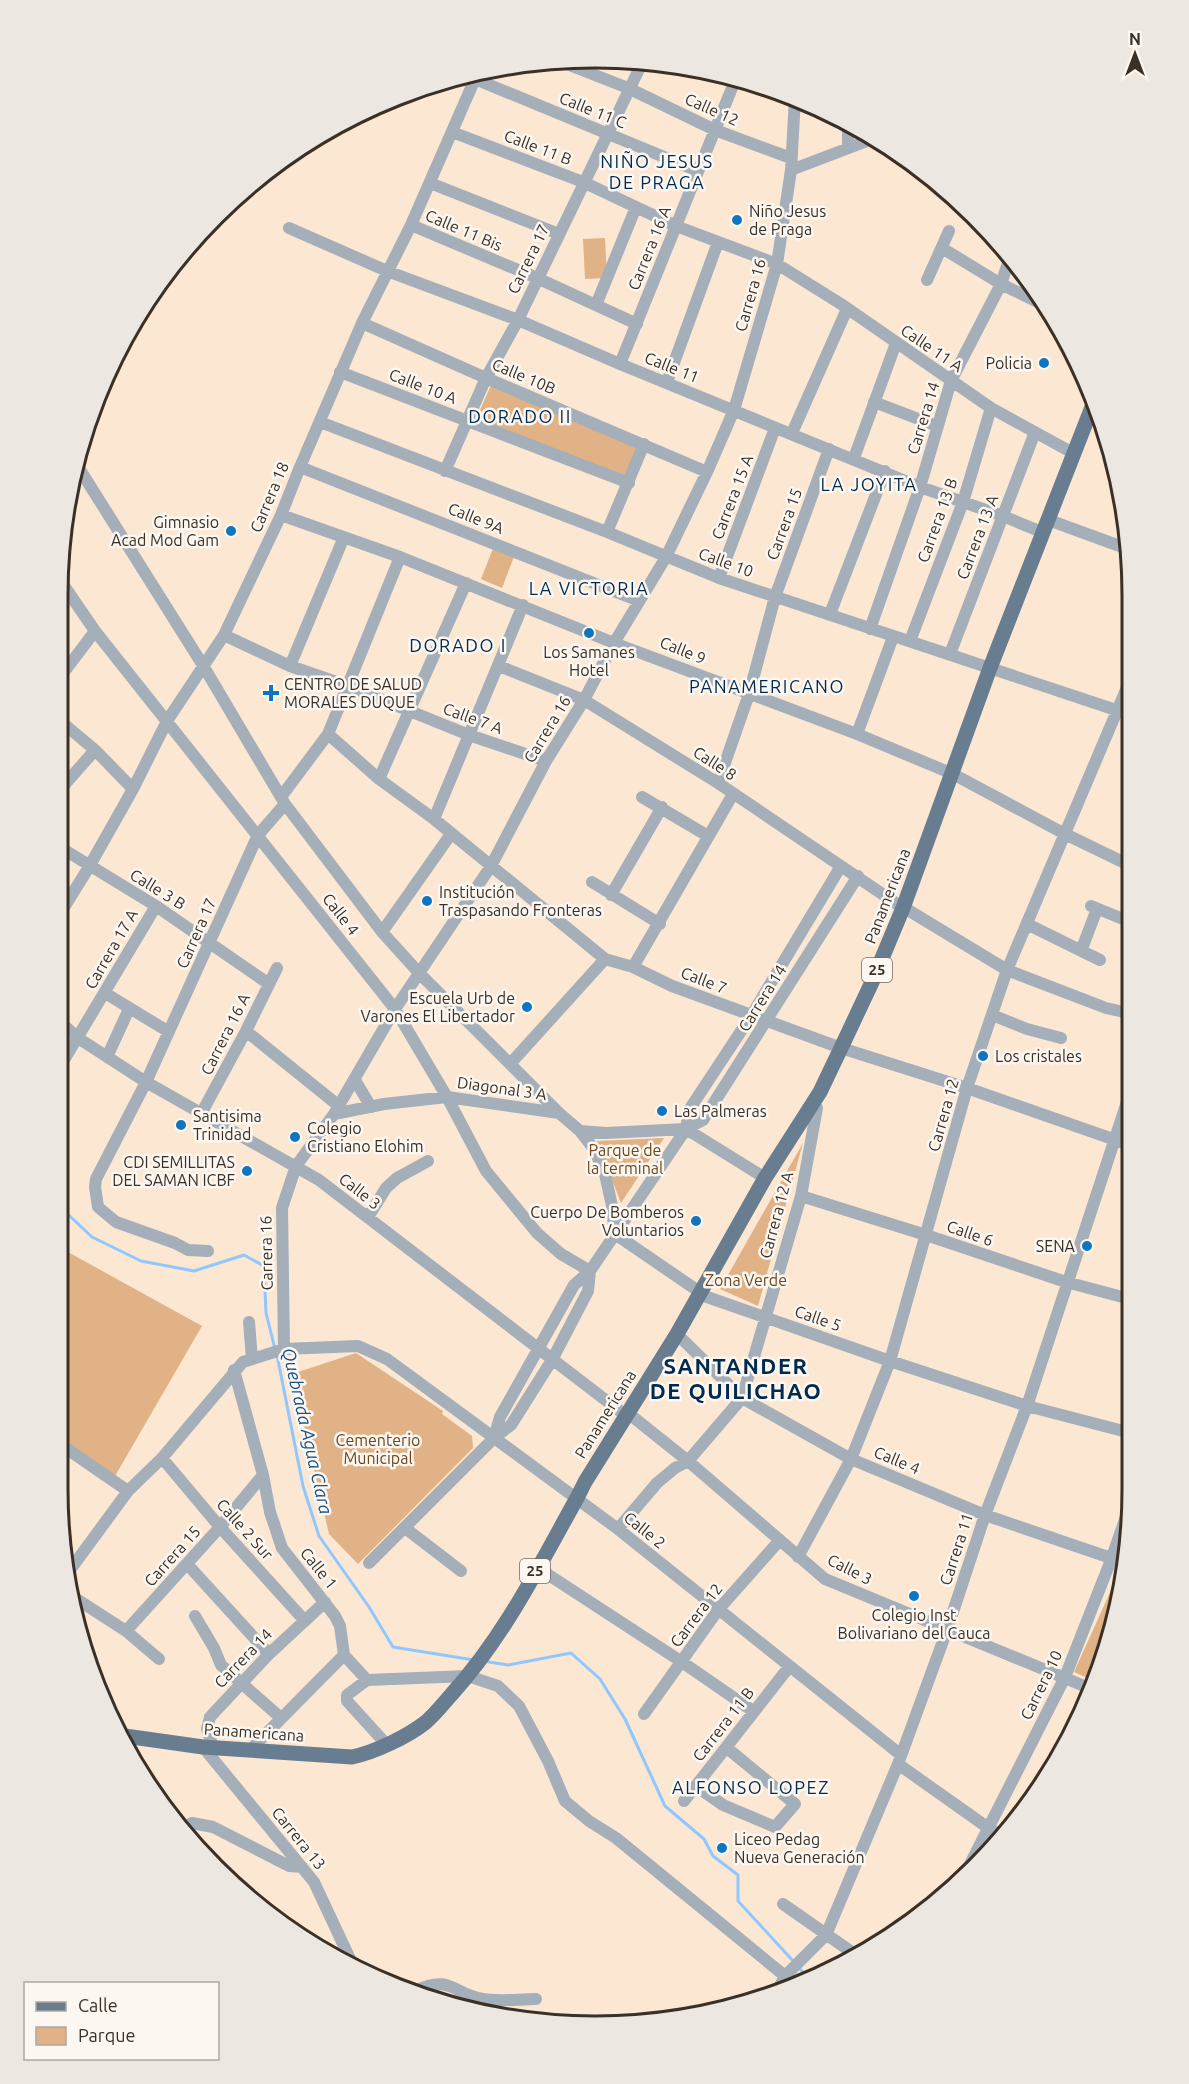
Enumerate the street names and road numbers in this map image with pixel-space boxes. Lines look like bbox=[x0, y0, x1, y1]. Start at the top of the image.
street label: Calle 11 C bbox=[557, 88, 629, 132]
street label: Calle 12 bbox=[682, 89, 742, 129]
street label: Calle 11 B bbox=[502, 126, 574, 168]
street label: Carrera 16 A bbox=[624, 203, 674, 293]
street label: Calle 11 Bis bbox=[423, 206, 505, 254]
street label: Carrera 17 bbox=[503, 221, 553, 297]
street label: Carrera 16 bbox=[731, 256, 769, 334]
street label: Calle 11 A bbox=[898, 321, 967, 376]
street label: Calle 11 bbox=[642, 348, 702, 386]
street label: Calle 10B bbox=[490, 355, 558, 397]
street label: Calle 10 A bbox=[387, 365, 460, 407]
street label: Carrera 14 bbox=[903, 380, 943, 456]
street label: Carrera 15 A bbox=[708, 452, 757, 542]
street label: Carrera 18 bbox=[246, 459, 292, 535]
street label: Carrera 13 B bbox=[913, 475, 961, 565]
street label: Carrera 15 bbox=[763, 486, 805, 562]
street label: Carrera 13 A bbox=[953, 492, 1002, 582]
street label: Calle 9A bbox=[446, 499, 507, 537]
street label: Calle 10 bbox=[696, 544, 756, 580]
street label: Calle 9 bbox=[657, 633, 709, 667]
street label: Carrera 16 bbox=[520, 692, 574, 766]
street label: Calle 7 A bbox=[441, 699, 506, 737]
street label: Calle 8 bbox=[690, 742, 740, 784]
street label: Panamericana bbox=[861, 846, 913, 946]
street label: Calle 3 B bbox=[127, 865, 189, 913]
street label: Calle 4 bbox=[319, 890, 363, 938]
street label: Carrera 17 bbox=[173, 895, 219, 971]
street label: Carrera 17 A bbox=[81, 905, 141, 992]
road number: 25 bbox=[862, 958, 892, 982]
street label: Carrera 14 bbox=[734, 961, 790, 1035]
street label: Calle 7 bbox=[678, 963, 730, 997]
street label: Carrera 16 A bbox=[197, 990, 254, 1078]
street label: Diagonal 3 A bbox=[456, 1073, 549, 1103]
street label: Carrera 12 bbox=[924, 1076, 962, 1154]
street label: Calle 3 bbox=[336, 1169, 384, 1213]
street label: Carrera 12 A bbox=[756, 1169, 796, 1260]
street label: Carrera 16 bbox=[256, 1215, 276, 1291]
street label: Calle 6 bbox=[944, 1217, 996, 1249]
street label: Calle 5 bbox=[792, 1302, 844, 1334]
street label: Panamericana bbox=[571, 1367, 639, 1461]
street label: Calle 4 bbox=[871, 1442, 923, 1478]
street label: Calle 2 Sur bbox=[213, 1495, 277, 1563]
street label: Calle 2 bbox=[621, 1508, 669, 1552]
street label: Carrera 11 bbox=[936, 1511, 976, 1587]
street label: Carrera 15 bbox=[140, 1522, 204, 1590]
street label: Calle 1 bbox=[297, 1544, 341, 1592]
street label: Calle 3 bbox=[825, 1550, 875, 1588]
road number: 25 bbox=[520, 1559, 550, 1583]
street label: Carrera 12 bbox=[666, 1580, 726, 1650]
street label: Carrera 14 bbox=[210, 1625, 276, 1691]
street label: Carrera 10 bbox=[1016, 1647, 1066, 1723]
street label: Carrera 11 B bbox=[689, 1683, 757, 1765]
street label: Panamericana bbox=[203, 1720, 305, 1744]
street label: Carrera 13 bbox=[268, 1803, 330, 1873]

